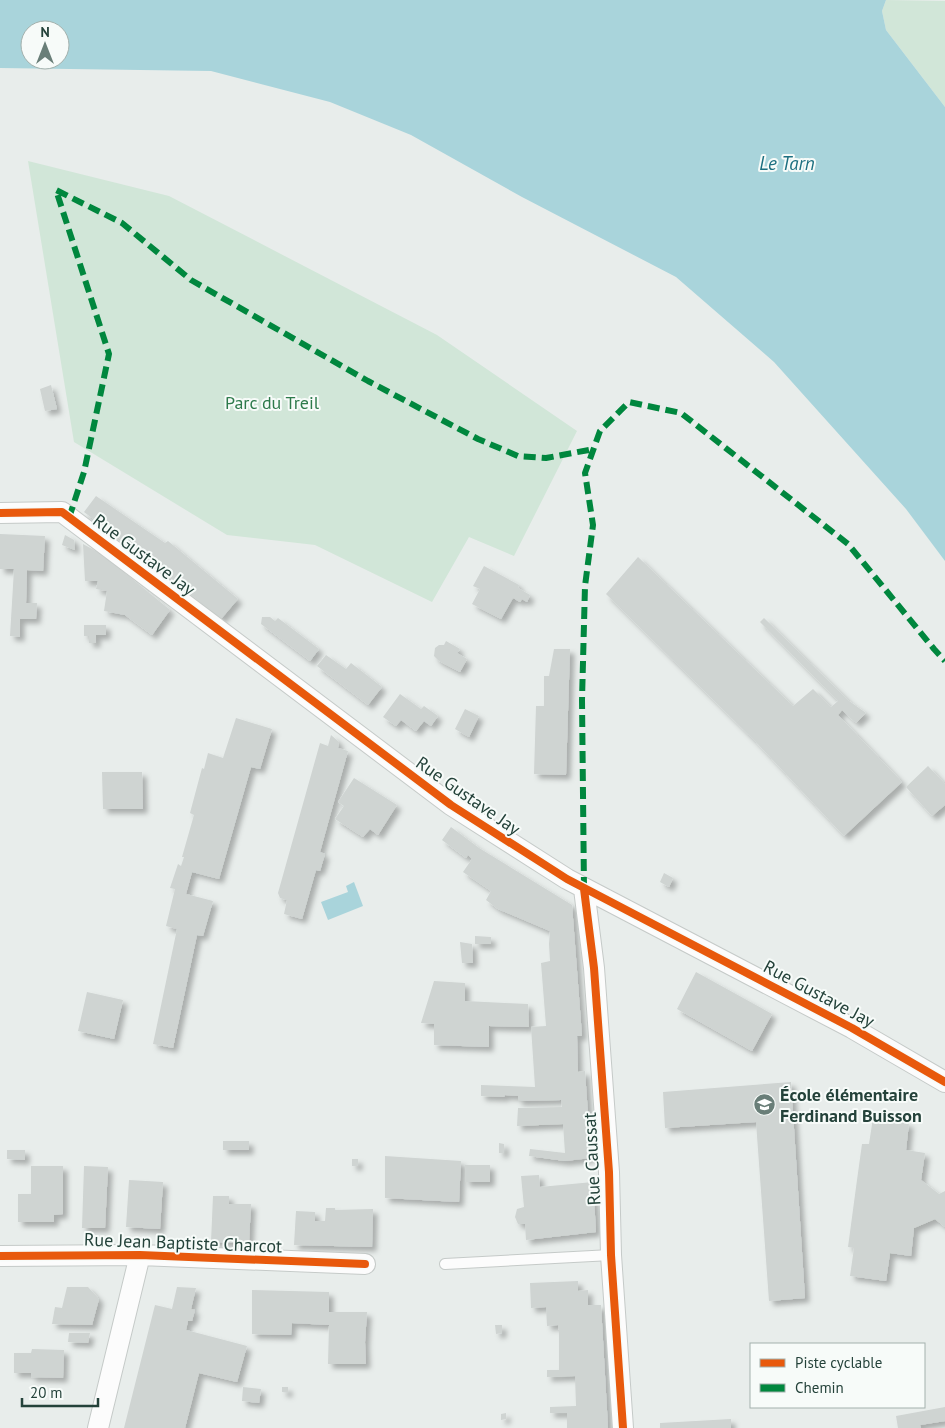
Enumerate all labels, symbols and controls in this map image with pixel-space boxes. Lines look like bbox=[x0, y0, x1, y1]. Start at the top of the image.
north arrow bbox=[20, 20, 70, 70]
text: N bbox=[40, 23, 50, 41]
water label: Le Tarn bbox=[759, 151, 815, 175]
park label: Parc du Treil bbox=[225, 391, 320, 414]
street label: Rue Gustave Jay bbox=[88, 509, 201, 601]
street label: Rue Gustave Jay bbox=[412, 751, 526, 840]
street label: Rue Gustave Jay bbox=[760, 955, 879, 1033]
place label: École élémentaire Ferdinand Buisson bbox=[780, 1083, 922, 1127]
school or university icon: École élémentaire Ferdinand Buisson bbox=[752, 1093, 776, 1117]
street label: Rue Caussat bbox=[578, 1112, 605, 1206]
street label: Rue Jean Baptiste Charcot bbox=[84, 1228, 283, 1257]
legend bbox=[750, 1343, 925, 1408]
text: Piste cyclable bbox=[795, 1353, 882, 1372]
scale bar bbox=[22, 1376, 99, 1408]
text: Chemin bbox=[795, 1378, 844, 1397]
text: 20 m bbox=[30, 1383, 63, 1402]

